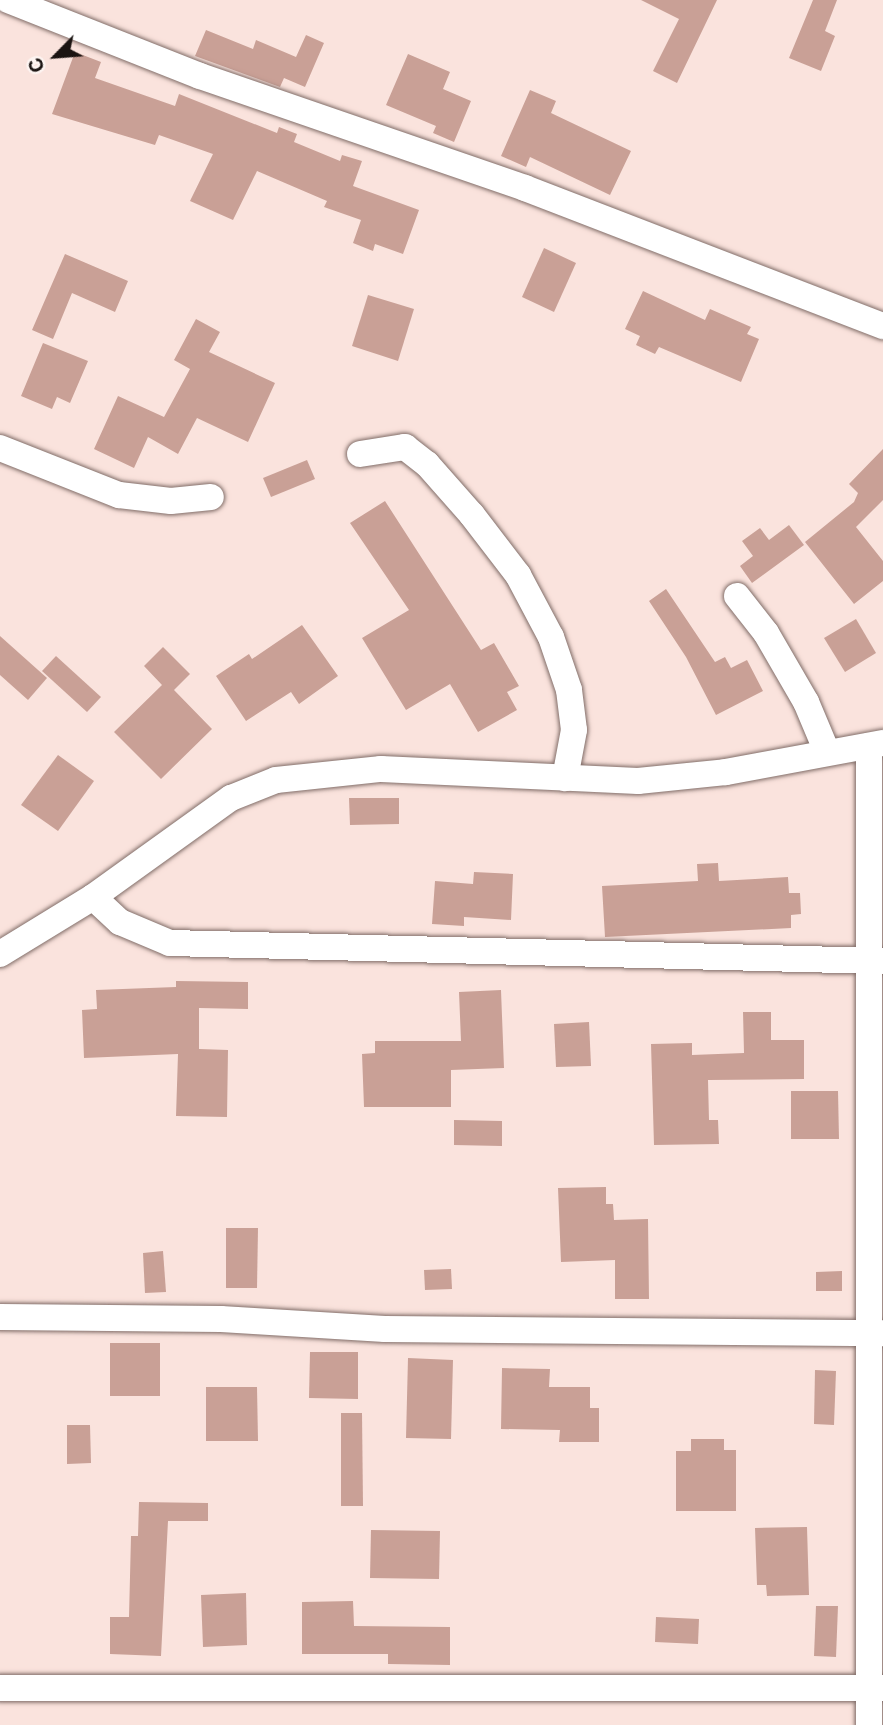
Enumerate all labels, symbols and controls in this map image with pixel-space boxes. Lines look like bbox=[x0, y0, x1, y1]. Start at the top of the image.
north arrow bbox=[21, 21, 91, 91]
text: С bbox=[23, 54, 50, 76]

